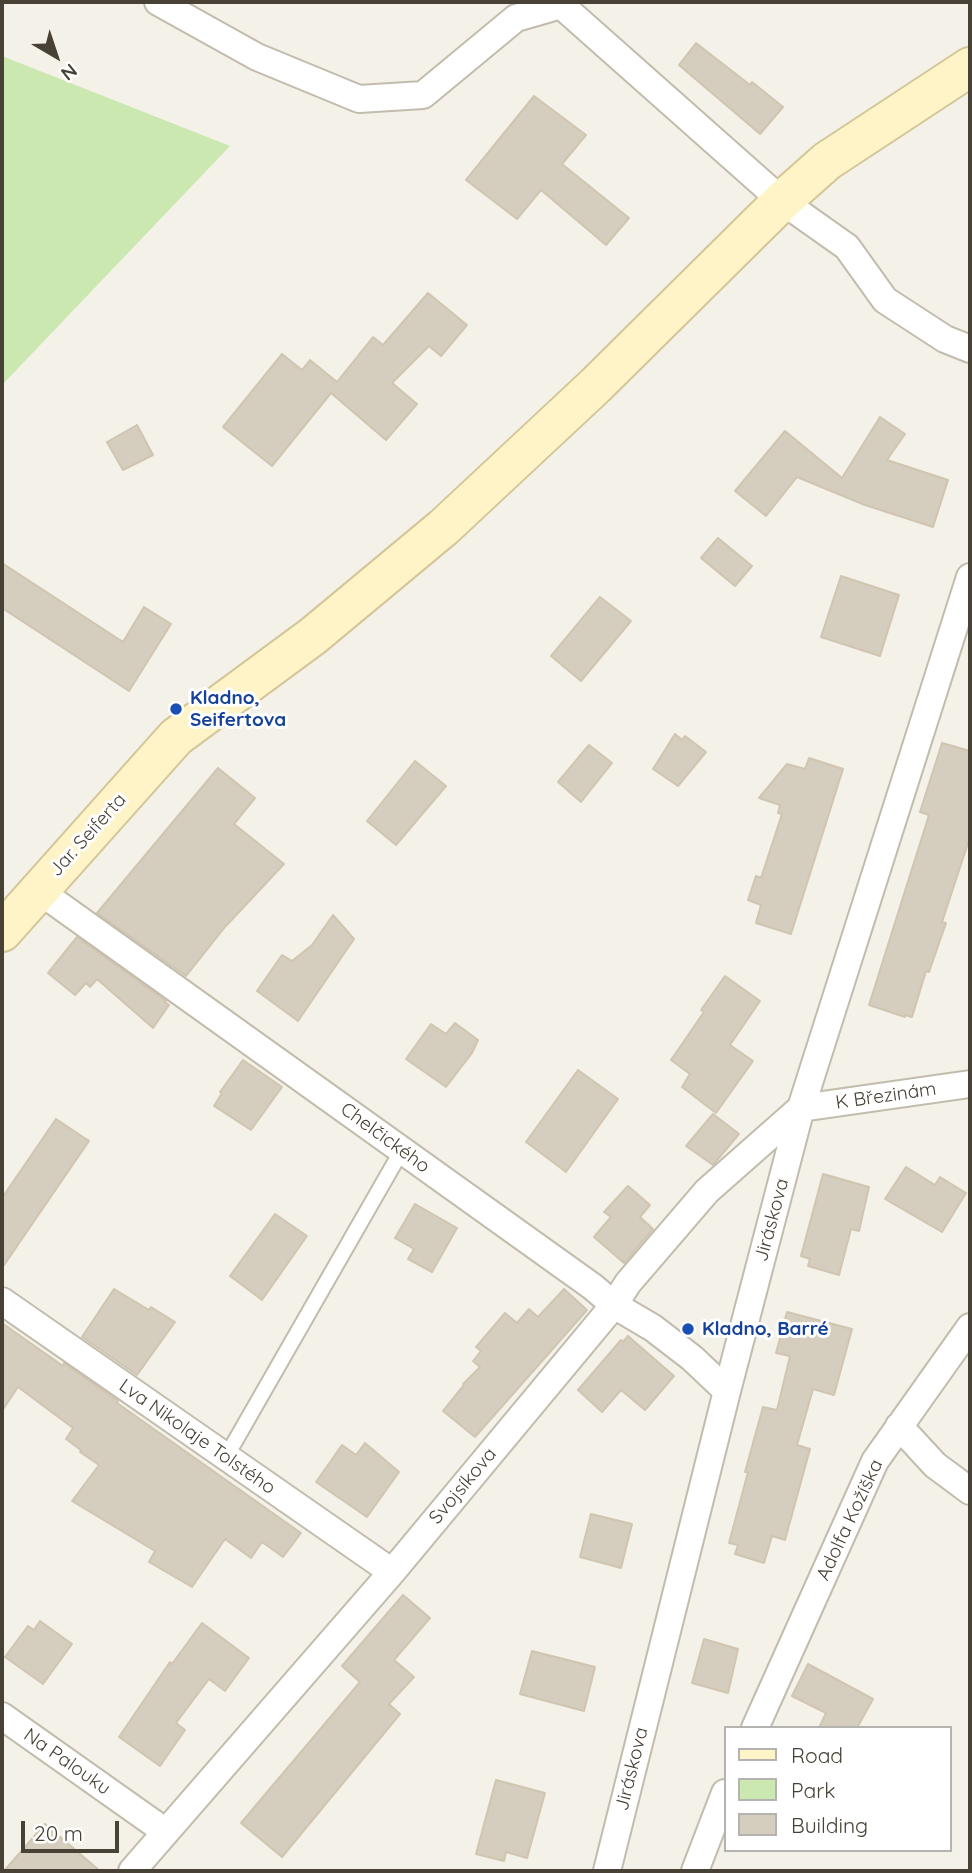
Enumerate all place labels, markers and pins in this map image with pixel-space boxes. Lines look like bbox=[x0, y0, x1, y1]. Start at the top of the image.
place label: Kladno, Seifertova bbox=[190, 687, 286, 731]
marker: Kladno, Seifertova bbox=[168, 701, 184, 717]
place label: Kladno, Barré bbox=[702, 1318, 829, 1340]
marker: Kladno, Barré bbox=[680, 1321, 696, 1337]

